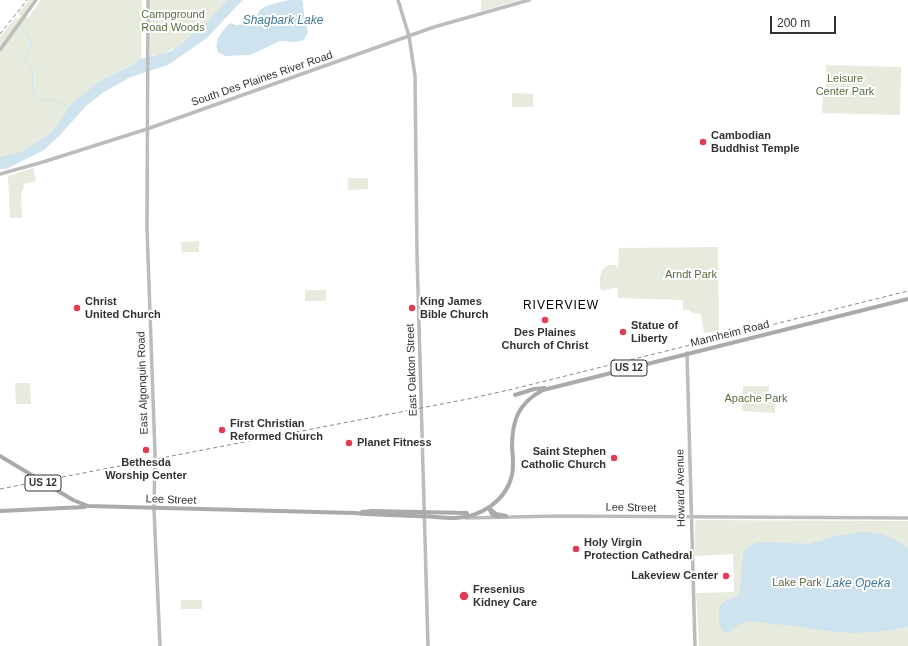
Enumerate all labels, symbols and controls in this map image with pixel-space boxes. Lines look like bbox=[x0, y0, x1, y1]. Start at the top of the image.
park label: Campground Road Woods bbox=[141, 8, 205, 34]
scale bar bbox=[772, 8, 838, 34]
water label: Shagbark Lake bbox=[243, 14, 323, 28]
text: 200 m bbox=[777, 16, 810, 30]
street label: South Des Plaines River Road bbox=[190, 49, 334, 109]
park label: Leisure Center Park bbox=[816, 72, 874, 98]
place label: Cambodian Buddhist Temple bbox=[711, 129, 799, 155]
marker: Cambodian Buddhist Temple bbox=[698, 137, 708, 147]
park label: Arndt Park bbox=[665, 268, 717, 282]
place label: Christ United Church bbox=[85, 295, 161, 321]
place label: King James Bible Church bbox=[420, 295, 488, 321]
district label: RIVERVIEW bbox=[523, 299, 599, 313]
marker: Christ United Church bbox=[72, 303, 82, 313]
marker: King James Bible Church bbox=[407, 303, 417, 313]
marker: Des Plaines Church of Christ bbox=[540, 315, 550, 325]
street label: Mannheim Road bbox=[689, 318, 771, 350]
place label: Statue of Liberty bbox=[631, 319, 678, 345]
street label: East Oakton Street bbox=[404, 323, 420, 417]
place label: Des Plaines Church of Christ bbox=[502, 326, 588, 352]
marker: Statue of Liberty bbox=[618, 327, 628, 337]
street label: East Algonquin Road bbox=[135, 331, 151, 435]
road number: US 12 bbox=[611, 360, 647, 376]
park label: Apache Park bbox=[725, 392, 787, 406]
place label: First Christian Reformed Church bbox=[230, 417, 323, 443]
marker: First Christian Reformed Church bbox=[217, 425, 227, 435]
place label: Planet Fitness bbox=[357, 436, 432, 450]
marker: Planet Fitness bbox=[344, 438, 354, 448]
marker: Bethesda Worship Center bbox=[141, 445, 151, 455]
place label: Saint Stephen Catholic Church bbox=[521, 445, 606, 471]
street label: Howard Avenue bbox=[674, 449, 688, 527]
marker: Saint Stephen Catholic Church bbox=[609, 453, 619, 463]
place label: Bethesda Worship Center bbox=[105, 456, 187, 482]
road number: US 12 bbox=[25, 475, 61, 491]
street label: Lee Street bbox=[145, 493, 197, 507]
street label: Lee Street bbox=[606, 501, 656, 515]
place label: Holy Virgin Protection Cathedral bbox=[584, 536, 692, 562]
marker: Holy Virgin Protection Cathedral bbox=[571, 544, 581, 554]
place label: Lakeview Center bbox=[631, 569, 718, 583]
marker: Lakeview Center bbox=[721, 571, 731, 581]
park label: Lake Park bbox=[772, 576, 822, 590]
water label: Lake Opeka bbox=[826, 577, 890, 591]
place label: Fresenius Kidney Care bbox=[473, 583, 537, 609]
marker: Fresenius Kidney Care bbox=[458, 590, 470, 602]

